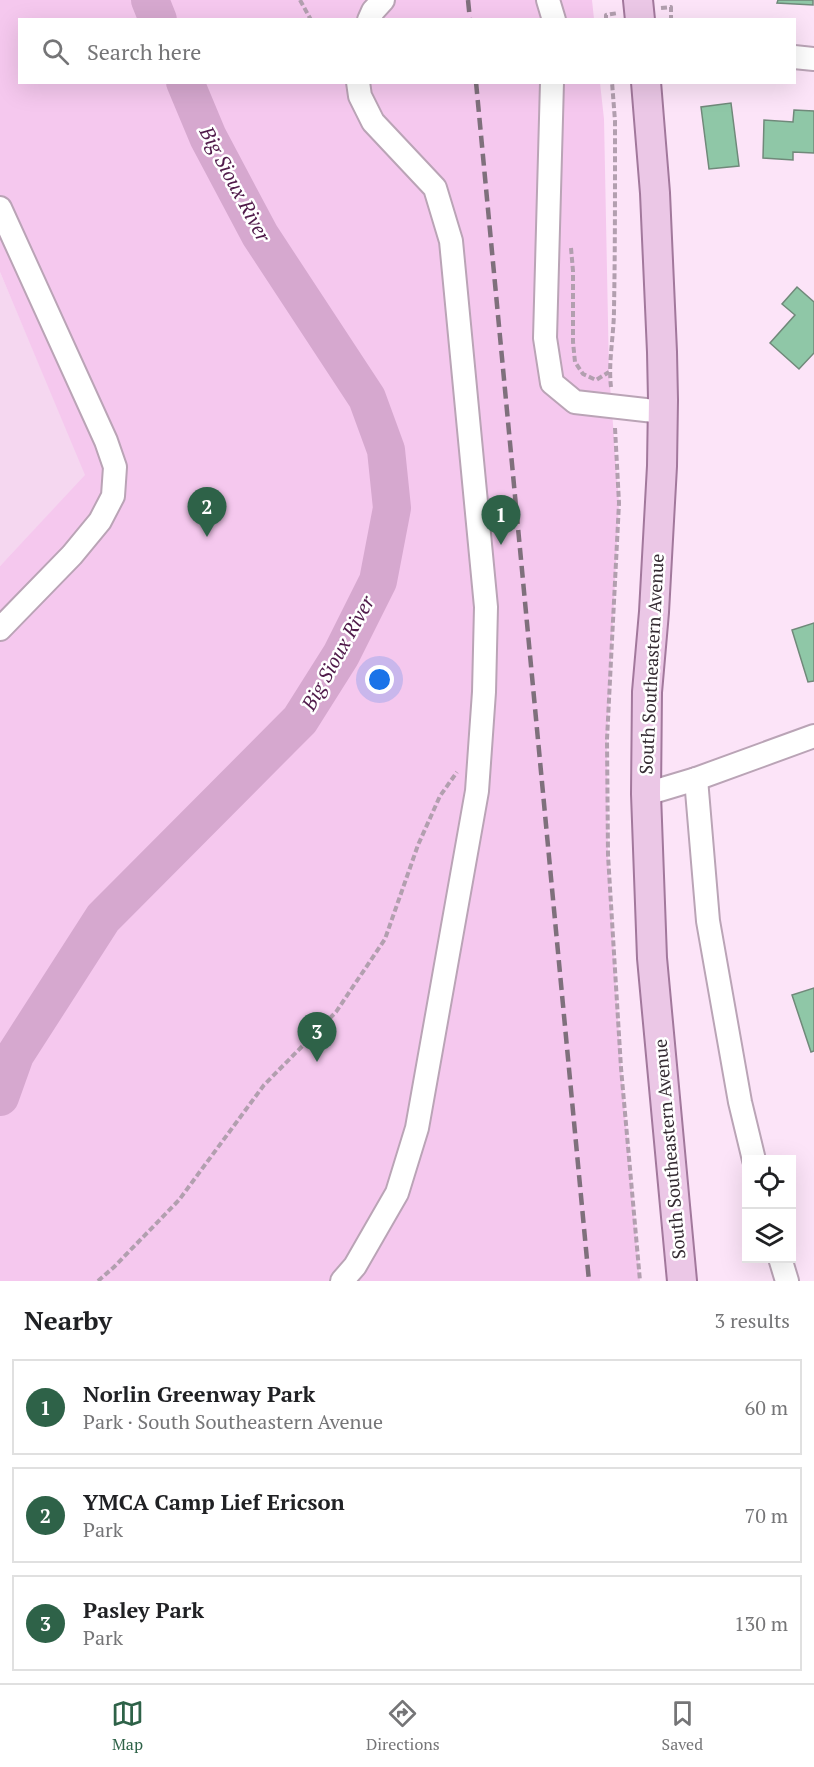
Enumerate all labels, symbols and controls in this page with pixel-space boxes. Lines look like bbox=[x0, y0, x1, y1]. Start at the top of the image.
search box bbox=[18, 18, 796, 84]
icon: search bbox=[39, 35, 72, 68]
text: Search here bbox=[87, 37, 201, 66]
water label: Big Sioux River bbox=[193, 121, 278, 247]
pin: 2 bbox=[188, 488, 226, 537]
pin: 1 bbox=[482, 496, 520, 545]
street label: South Southeastern Avenue bbox=[633, 553, 669, 775]
water label: Big Sioux River bbox=[295, 590, 381, 716]
your location bbox=[365, 665, 394, 694]
pin: 3 bbox=[298, 1012, 336, 1062]
street label: South Southeastern Avenue bbox=[647, 1038, 691, 1260]
map controls bbox=[742, 1155, 796, 1263]
button: locate bbox=[742, 1155, 796, 1209]
button: layers bbox=[742, 1209, 796, 1263]
text: Nearby bbox=[24, 1303, 112, 1337]
text: 3 results bbox=[715, 1307, 790, 1334]
text: Norlin Greenway Park bbox=[83, 1379, 315, 1408]
text: 1 bbox=[40, 1394, 51, 1421]
text: 60 m bbox=[745, 1394, 788, 1421]
text: Park · South Southeastern Avenue bbox=[83, 1408, 383, 1435]
text: YMCA Camp Lief Ericson bbox=[83, 1487, 345, 1516]
text: 2 bbox=[40, 1502, 51, 1529]
text: 70 m bbox=[745, 1502, 788, 1529]
text: Park bbox=[83, 1516, 123, 1543]
text: Pasley Park bbox=[83, 1595, 204, 1624]
text: 3 bbox=[40, 1610, 51, 1637]
text: 130 m bbox=[734, 1610, 788, 1637]
text: Park bbox=[83, 1624, 123, 1651]
tab: Map bbox=[111, 1697, 144, 1755]
tab: Directions bbox=[366, 1697, 440, 1755]
tab: Saved bbox=[662, 1697, 703, 1755]

